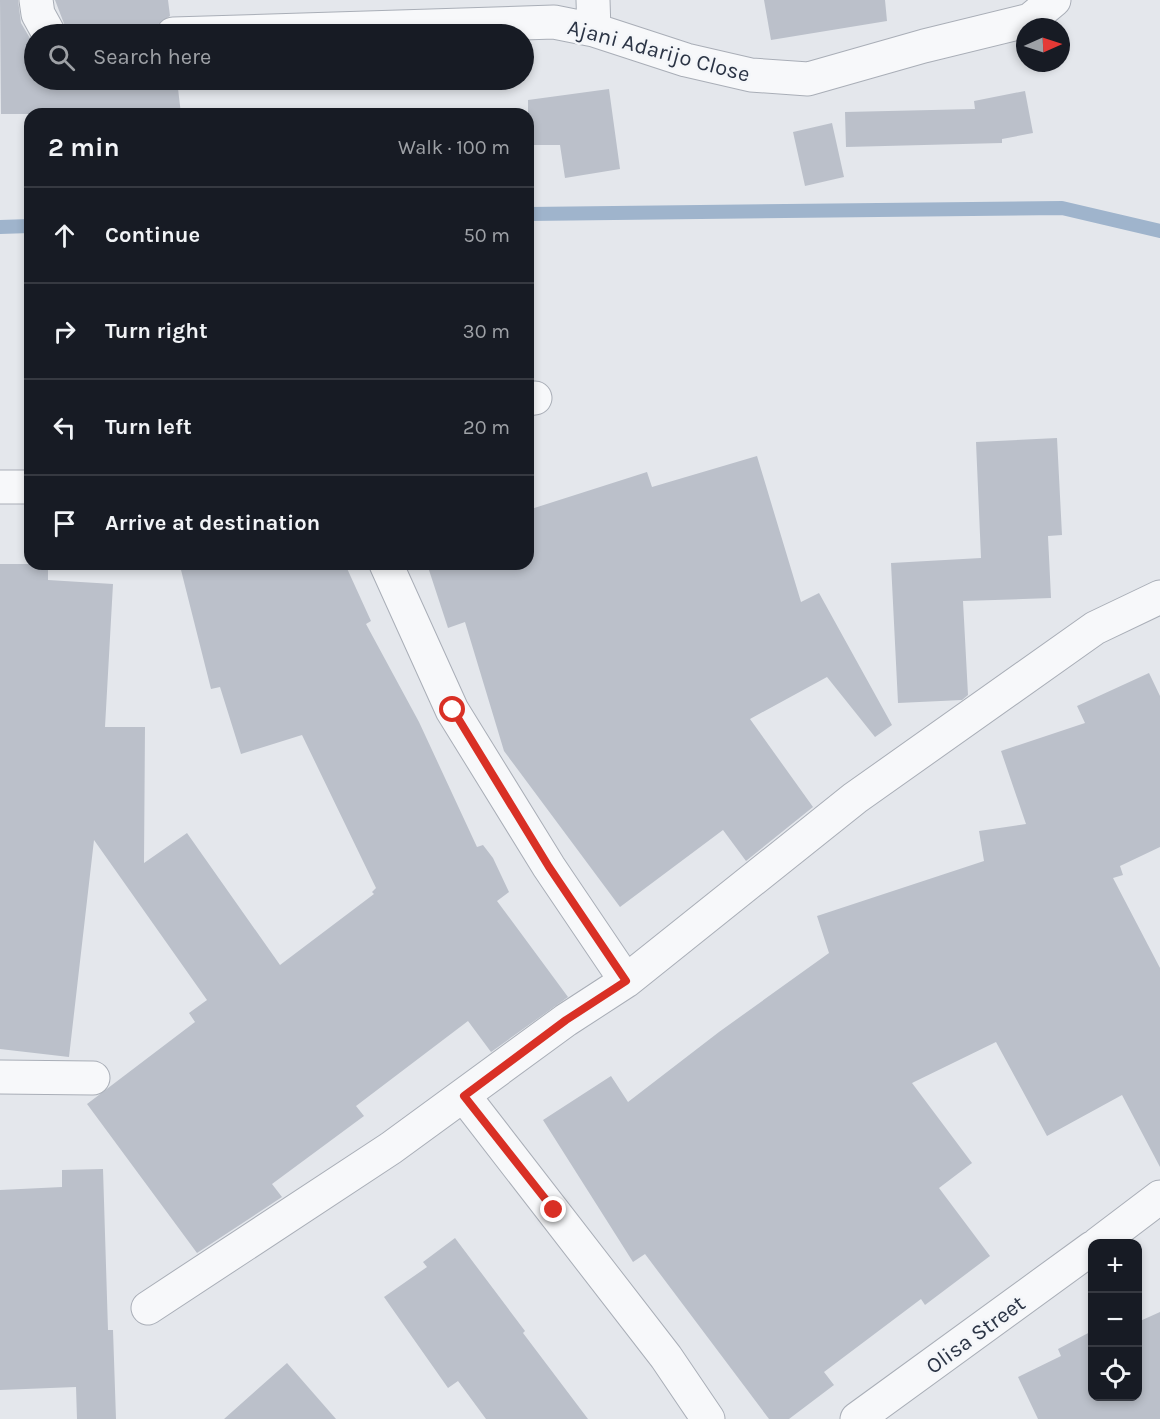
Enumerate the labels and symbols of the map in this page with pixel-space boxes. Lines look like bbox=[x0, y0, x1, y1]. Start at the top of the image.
street label: Ajani Adarijo Close bbox=[565, 14, 753, 88]
north arrow bbox=[1016, 18, 1070, 72]
route start bbox=[439, 696, 465, 722]
route end bbox=[540, 1196, 566, 1222]
street label: Olisa Street bbox=[921, 1290, 1030, 1379]

